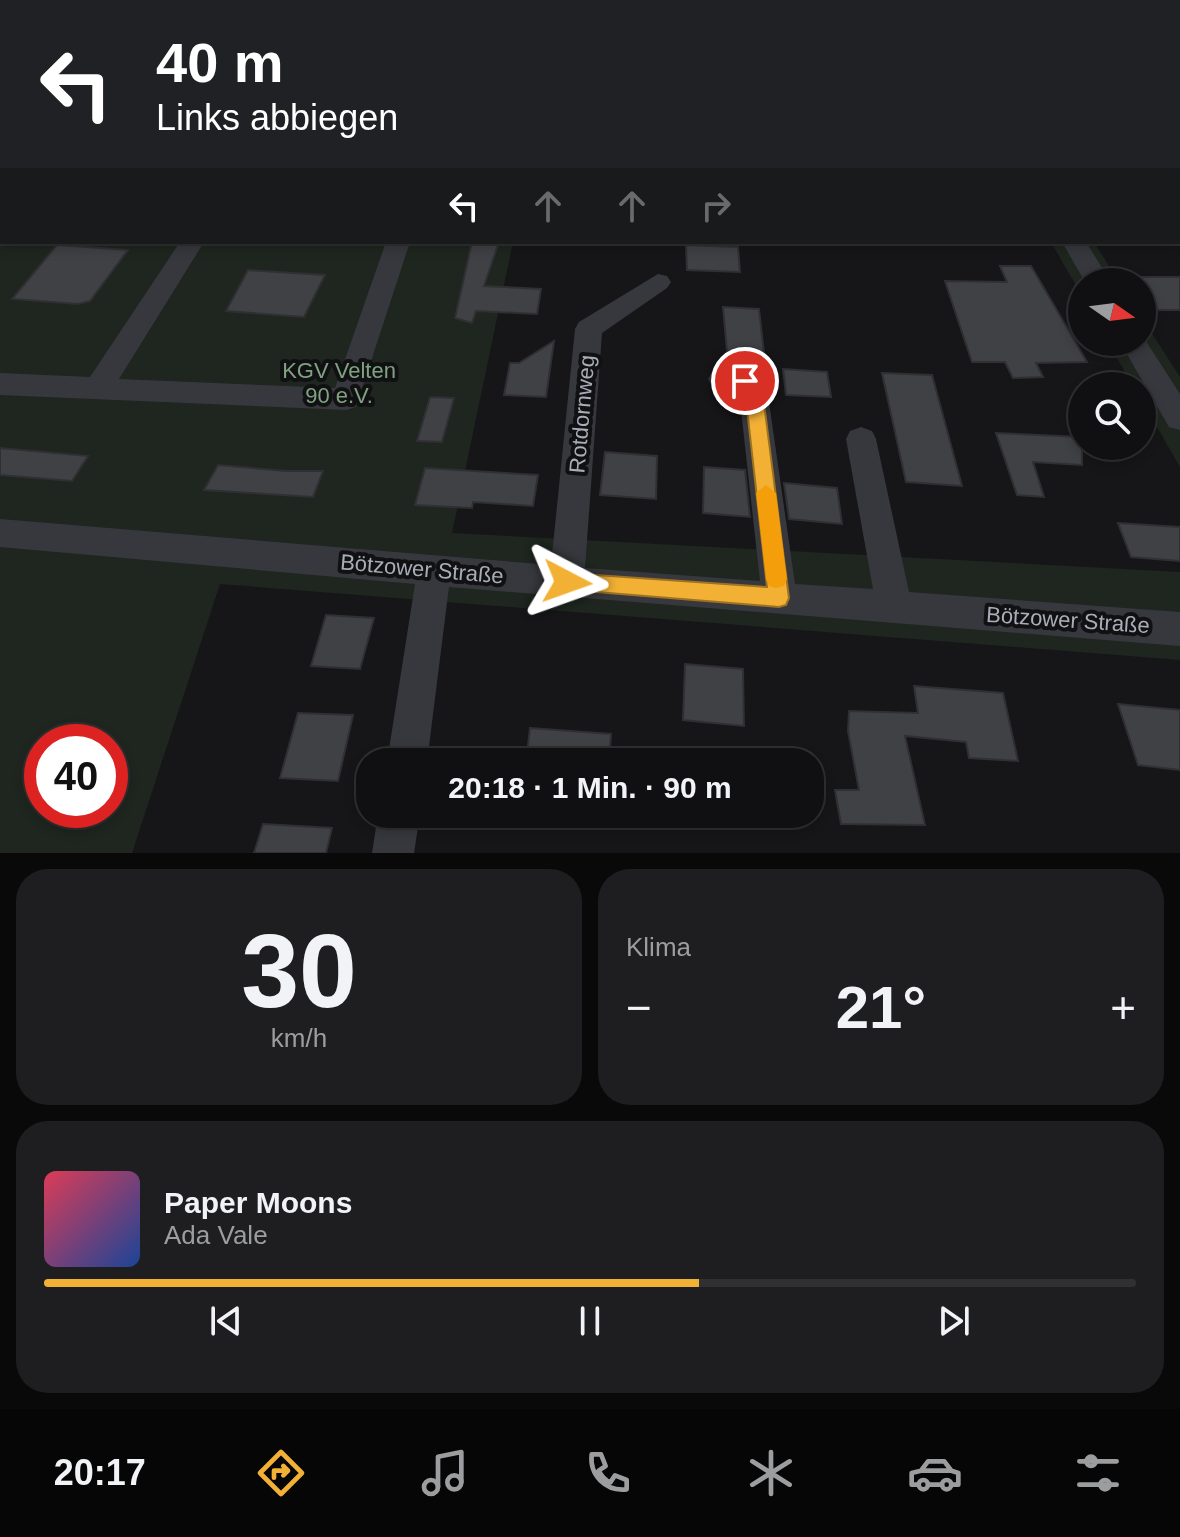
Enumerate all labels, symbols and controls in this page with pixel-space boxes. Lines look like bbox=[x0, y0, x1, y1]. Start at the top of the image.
text: 40 m bbox=[156, 31, 284, 94]
icon: left bbox=[24, 32, 128, 136]
text: Links abbiegen bbox=[156, 97, 398, 138]
icon: left bbox=[442, 184, 486, 228]
icon: ahead bbox=[526, 184, 570, 228]
icon: ahead bbox=[610, 184, 654, 228]
icon: right bbox=[694, 184, 738, 228]
north arrow bbox=[1068, 268, 1156, 356]
map controls bbox=[1068, 268, 1156, 460]
pin bbox=[711, 347, 779, 415]
street label: Rotdornweg bbox=[564, 354, 600, 474]
park label: KGV Velten 90 e.V. bbox=[282, 358, 396, 408]
icon: arrive bbox=[723, 359, 767, 403]
button: search bbox=[1068, 372, 1156, 460]
position arrow bbox=[525, 540, 609, 624]
street label: Bötzower Straße bbox=[339, 549, 505, 589]
street label: Bötzower Straße bbox=[985, 602, 1151, 638]
speed limit sign: 40 bbox=[24, 724, 128, 828]
text: 20:18 · 1 Min. · 90 m bbox=[448, 771, 732, 804]
text: 30 bbox=[241, 913, 357, 1029]
text: Klima bbox=[626, 932, 691, 962]
text: 21° bbox=[836, 974, 926, 1041]
text: − bbox=[626, 983, 652, 1032]
text: + bbox=[1110, 983, 1136, 1032]
text: km/h bbox=[271, 1023, 327, 1053]
text: Paper Moons bbox=[164, 1186, 352, 1219]
text: Ada Vale bbox=[164, 1220, 268, 1250]
icon: previous bbox=[204, 1299, 248, 1343]
icon: pause bbox=[568, 1299, 612, 1343]
icon: next bbox=[932, 1299, 976, 1343]
icon: directions bbox=[253, 1445, 309, 1501]
icon: music bbox=[417, 1445, 473, 1501]
icon: phone bbox=[580, 1445, 636, 1501]
icon: climate bbox=[743, 1445, 799, 1501]
icon: car bbox=[907, 1445, 963, 1501]
icon: filters bbox=[1070, 1445, 1126, 1501]
text: 20:17 bbox=[54, 1452, 146, 1493]

